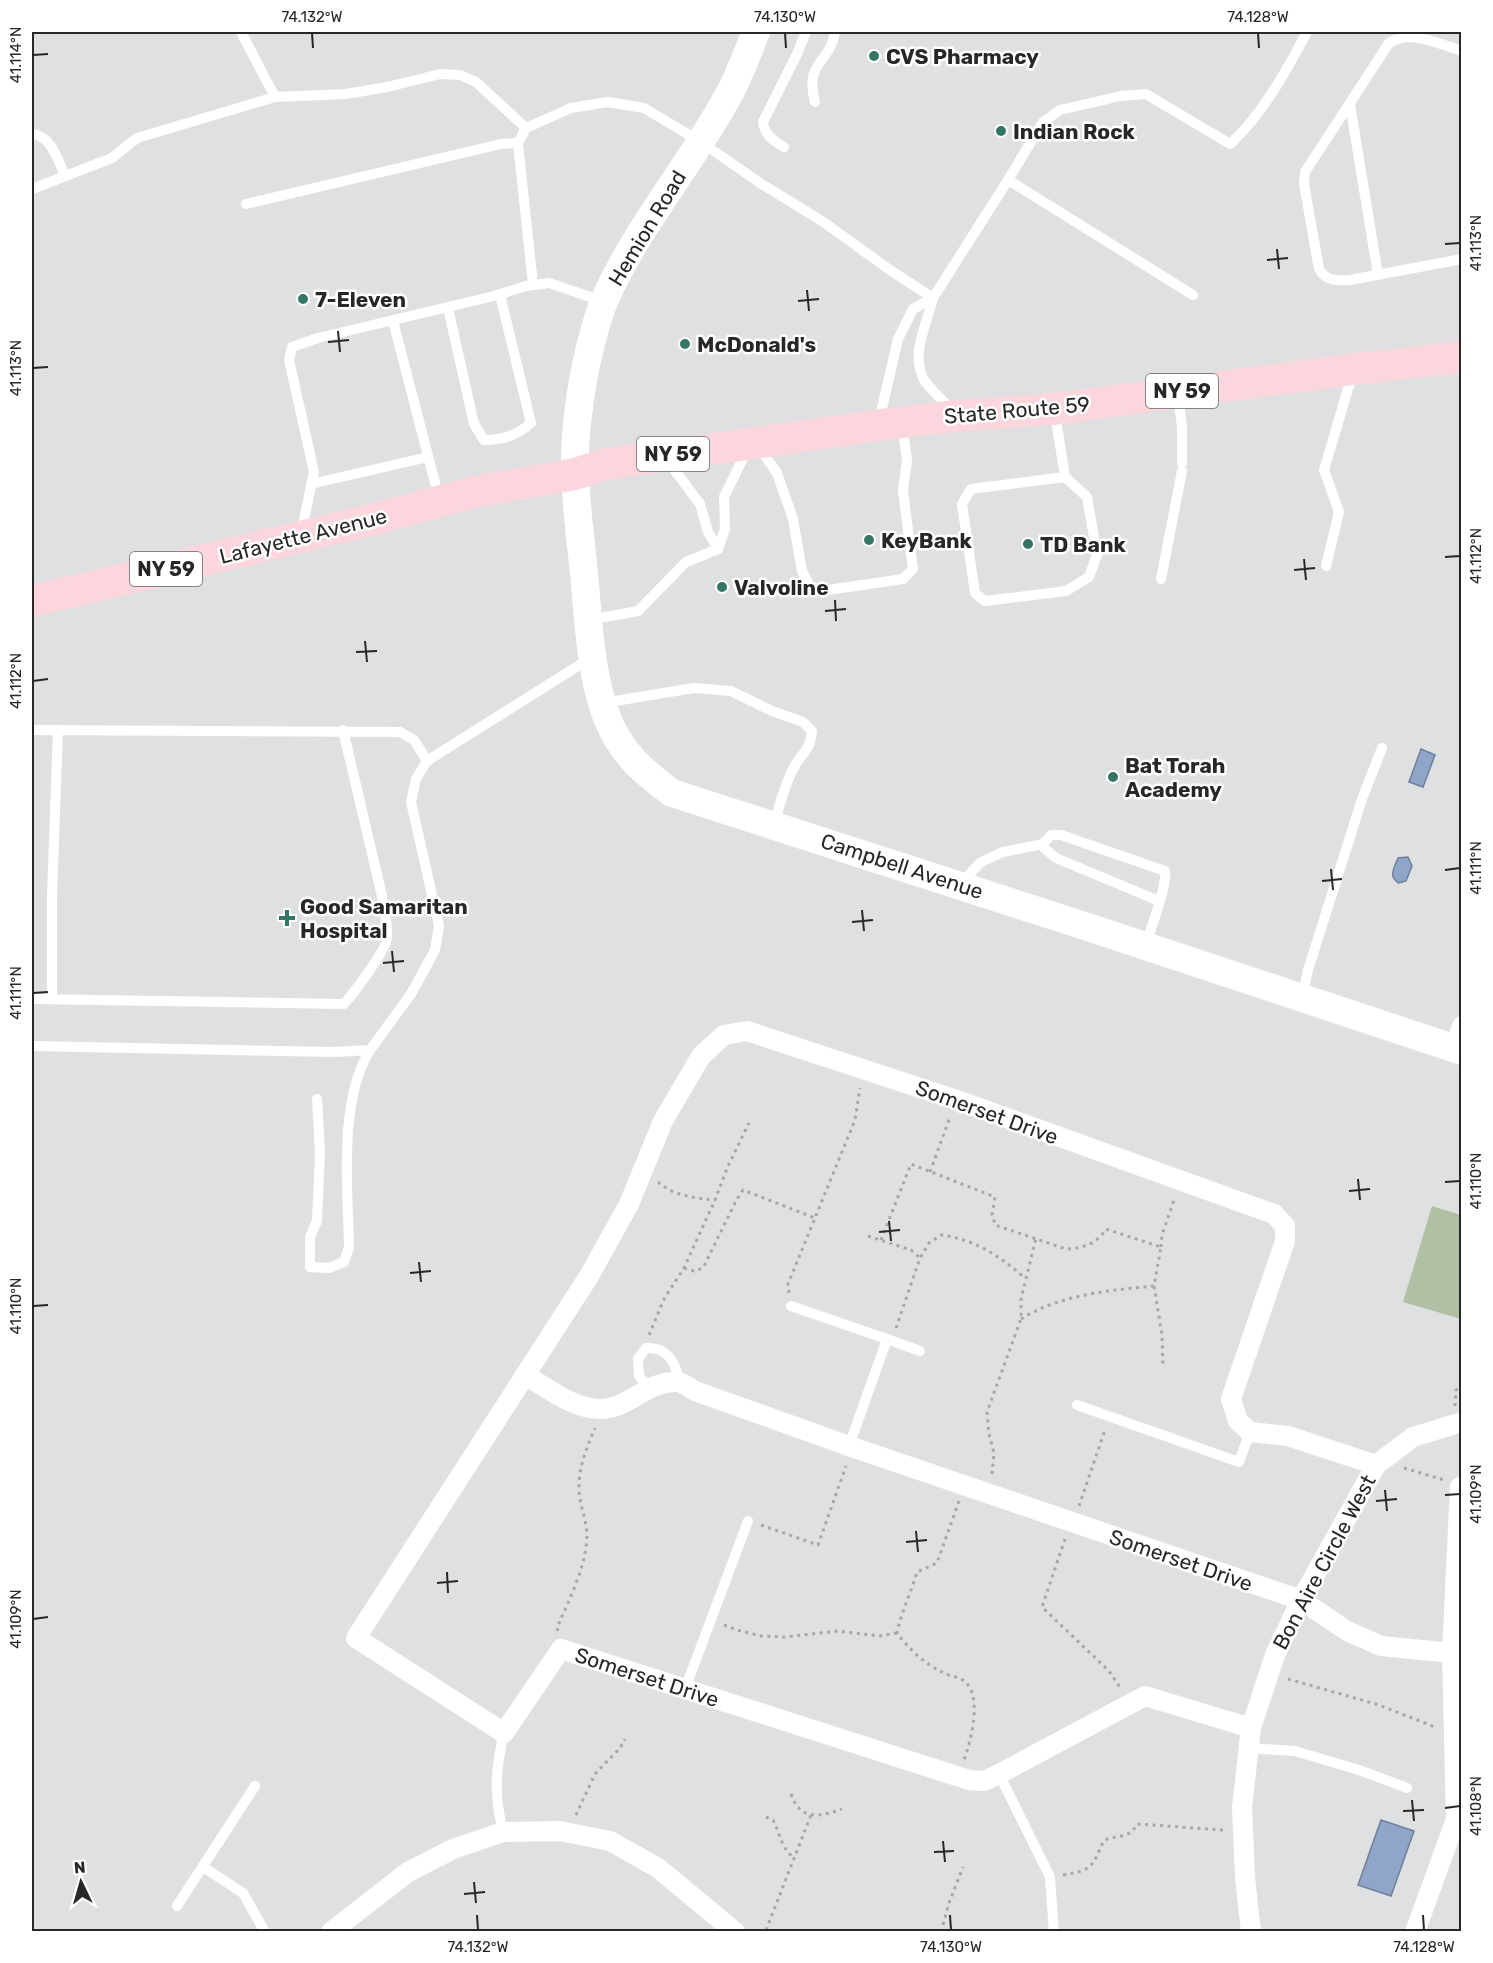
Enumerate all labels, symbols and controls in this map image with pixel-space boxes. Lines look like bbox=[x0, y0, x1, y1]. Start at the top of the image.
text: 74.132°W bbox=[281, 8, 343, 26]
text: 74.130°W bbox=[754, 8, 816, 26]
text: 74.128°W bbox=[1227, 8, 1289, 26]
text: 41.114°N bbox=[7, 27, 25, 83]
place label: CVS Pharmacy bbox=[886, 44, 1039, 69]
marker: CVS Pharmacy bbox=[867, 49, 881, 63]
place label: Indian Rock bbox=[1013, 119, 1136, 144]
marker: Indian Rock bbox=[994, 124, 1008, 138]
street label: Hemion Road bbox=[603, 166, 691, 290]
text: 41.113°N bbox=[1467, 215, 1485, 271]
place label: 7-Eleven bbox=[315, 287, 406, 312]
marker: 7-Eleven bbox=[296, 292, 310, 306]
place label: McDonald's bbox=[697, 332, 816, 357]
marker: McDonald's bbox=[678, 337, 692, 351]
text: 41.113°N bbox=[7, 340, 25, 396]
road number: NY 59 bbox=[1146, 374, 1218, 408]
street label: State Route 59 bbox=[943, 391, 1091, 429]
road number: NY 59 bbox=[637, 437, 709, 471]
street label: Lafayette Avenue bbox=[217, 503, 389, 569]
place label: KeyBank bbox=[881, 528, 973, 553]
text: 41.112°N bbox=[1467, 528, 1485, 584]
place label: TD Bank bbox=[1040, 532, 1126, 557]
marker: KeyBank bbox=[862, 533, 876, 547]
marker: TD Bank bbox=[1021, 537, 1035, 551]
road number: NY 59 bbox=[130, 552, 202, 586]
place label: Valvoline bbox=[734, 575, 829, 600]
marker: Valvoline bbox=[715, 580, 729, 594]
text: 41.112°N bbox=[7, 653, 25, 709]
place label: Bat Torah Academy bbox=[1125, 753, 1225, 802]
marker: Bat Torah Academy bbox=[1106, 770, 1120, 784]
street label: Campbell Avenue bbox=[818, 828, 986, 904]
text: 41.111°N bbox=[1467, 841, 1485, 895]
place label: Good Samaritan Hospital bbox=[300, 894, 468, 943]
marker: Good Samaritan Hospital bbox=[278, 909, 296, 927]
text: 41.111°N bbox=[7, 966, 25, 1020]
street label: Somerset Drive bbox=[912, 1075, 1062, 1149]
text: 41.110°N bbox=[1467, 1153, 1485, 1209]
text: 41.110°N bbox=[7, 1278, 25, 1334]
text: 41.109°N bbox=[1467, 1464, 1485, 1524]
street label: Bon Aire Circle West bbox=[1267, 1470, 1381, 1654]
street label: Somerset Drive bbox=[1106, 1524, 1256, 1596]
text: 41.109°N bbox=[7, 1589, 25, 1649]
street label: Somerset Drive bbox=[572, 1642, 722, 1712]
text: 41.108°N bbox=[1467, 1776, 1485, 1836]
north arrow bbox=[51, 1852, 111, 1912]
text: N bbox=[73, 1858, 86, 1878]
text: 74.132°W bbox=[447, 1938, 509, 1956]
text: 74.130°W bbox=[920, 1938, 982, 1956]
text: 74.128°W bbox=[1393, 1938, 1455, 1956]

